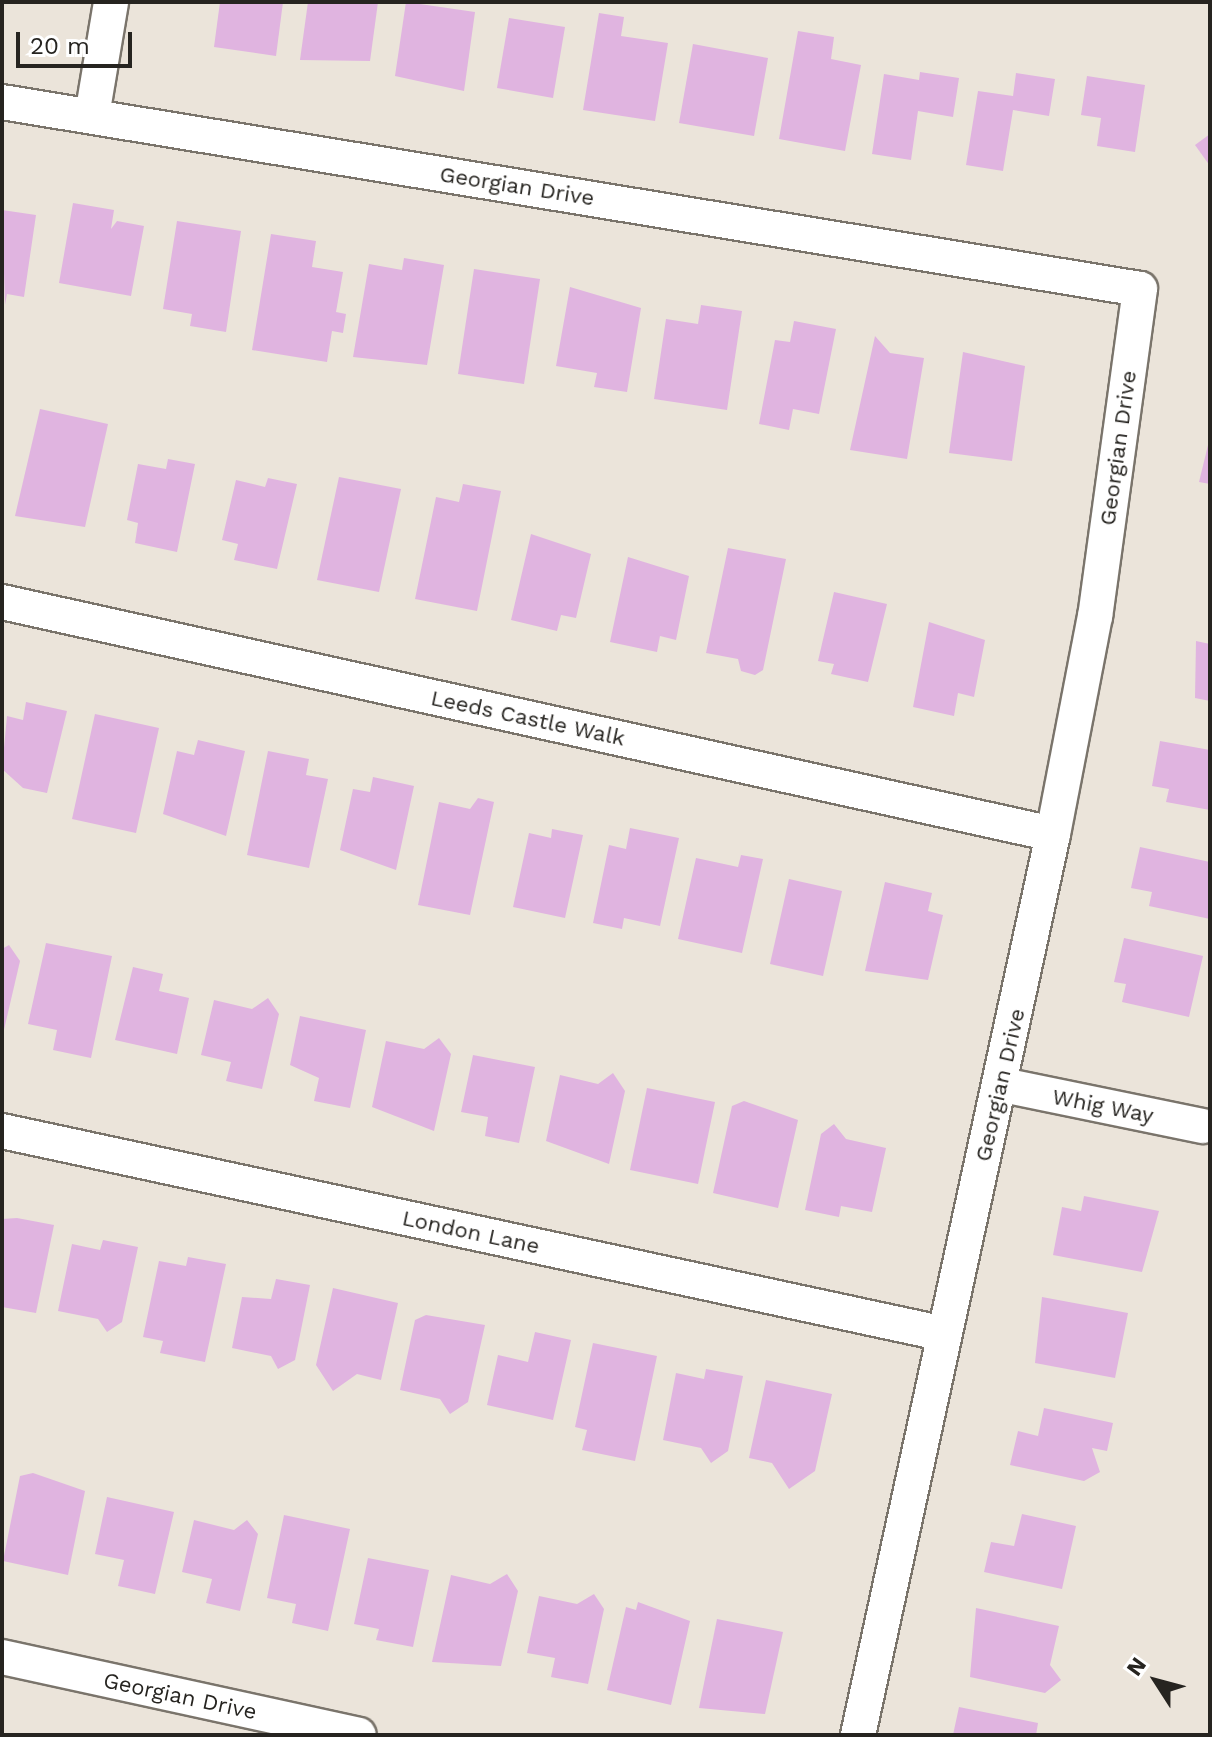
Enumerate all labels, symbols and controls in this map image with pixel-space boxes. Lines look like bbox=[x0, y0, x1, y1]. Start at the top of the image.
scale bar bbox=[20, 16, 136, 66]
text: 20 m bbox=[30, 32, 90, 60]
street label: Georgian Drive bbox=[438, 161, 596, 211]
street label: Georgian Drive bbox=[1094, 369, 1142, 527]
street label: Leeds Castle Walk bbox=[428, 684, 628, 752]
street label: Georgian Drive bbox=[970, 1006, 1030, 1164]
street label: Whig Way bbox=[1050, 1083, 1156, 1129]
street label: London Lane bbox=[400, 1205, 542, 1259]
north arrow bbox=[1116, 1641, 1196, 1721]
text: N bbox=[1121, 1653, 1151, 1681]
street label: Georgian Drive bbox=[101, 1667, 259, 1725]

